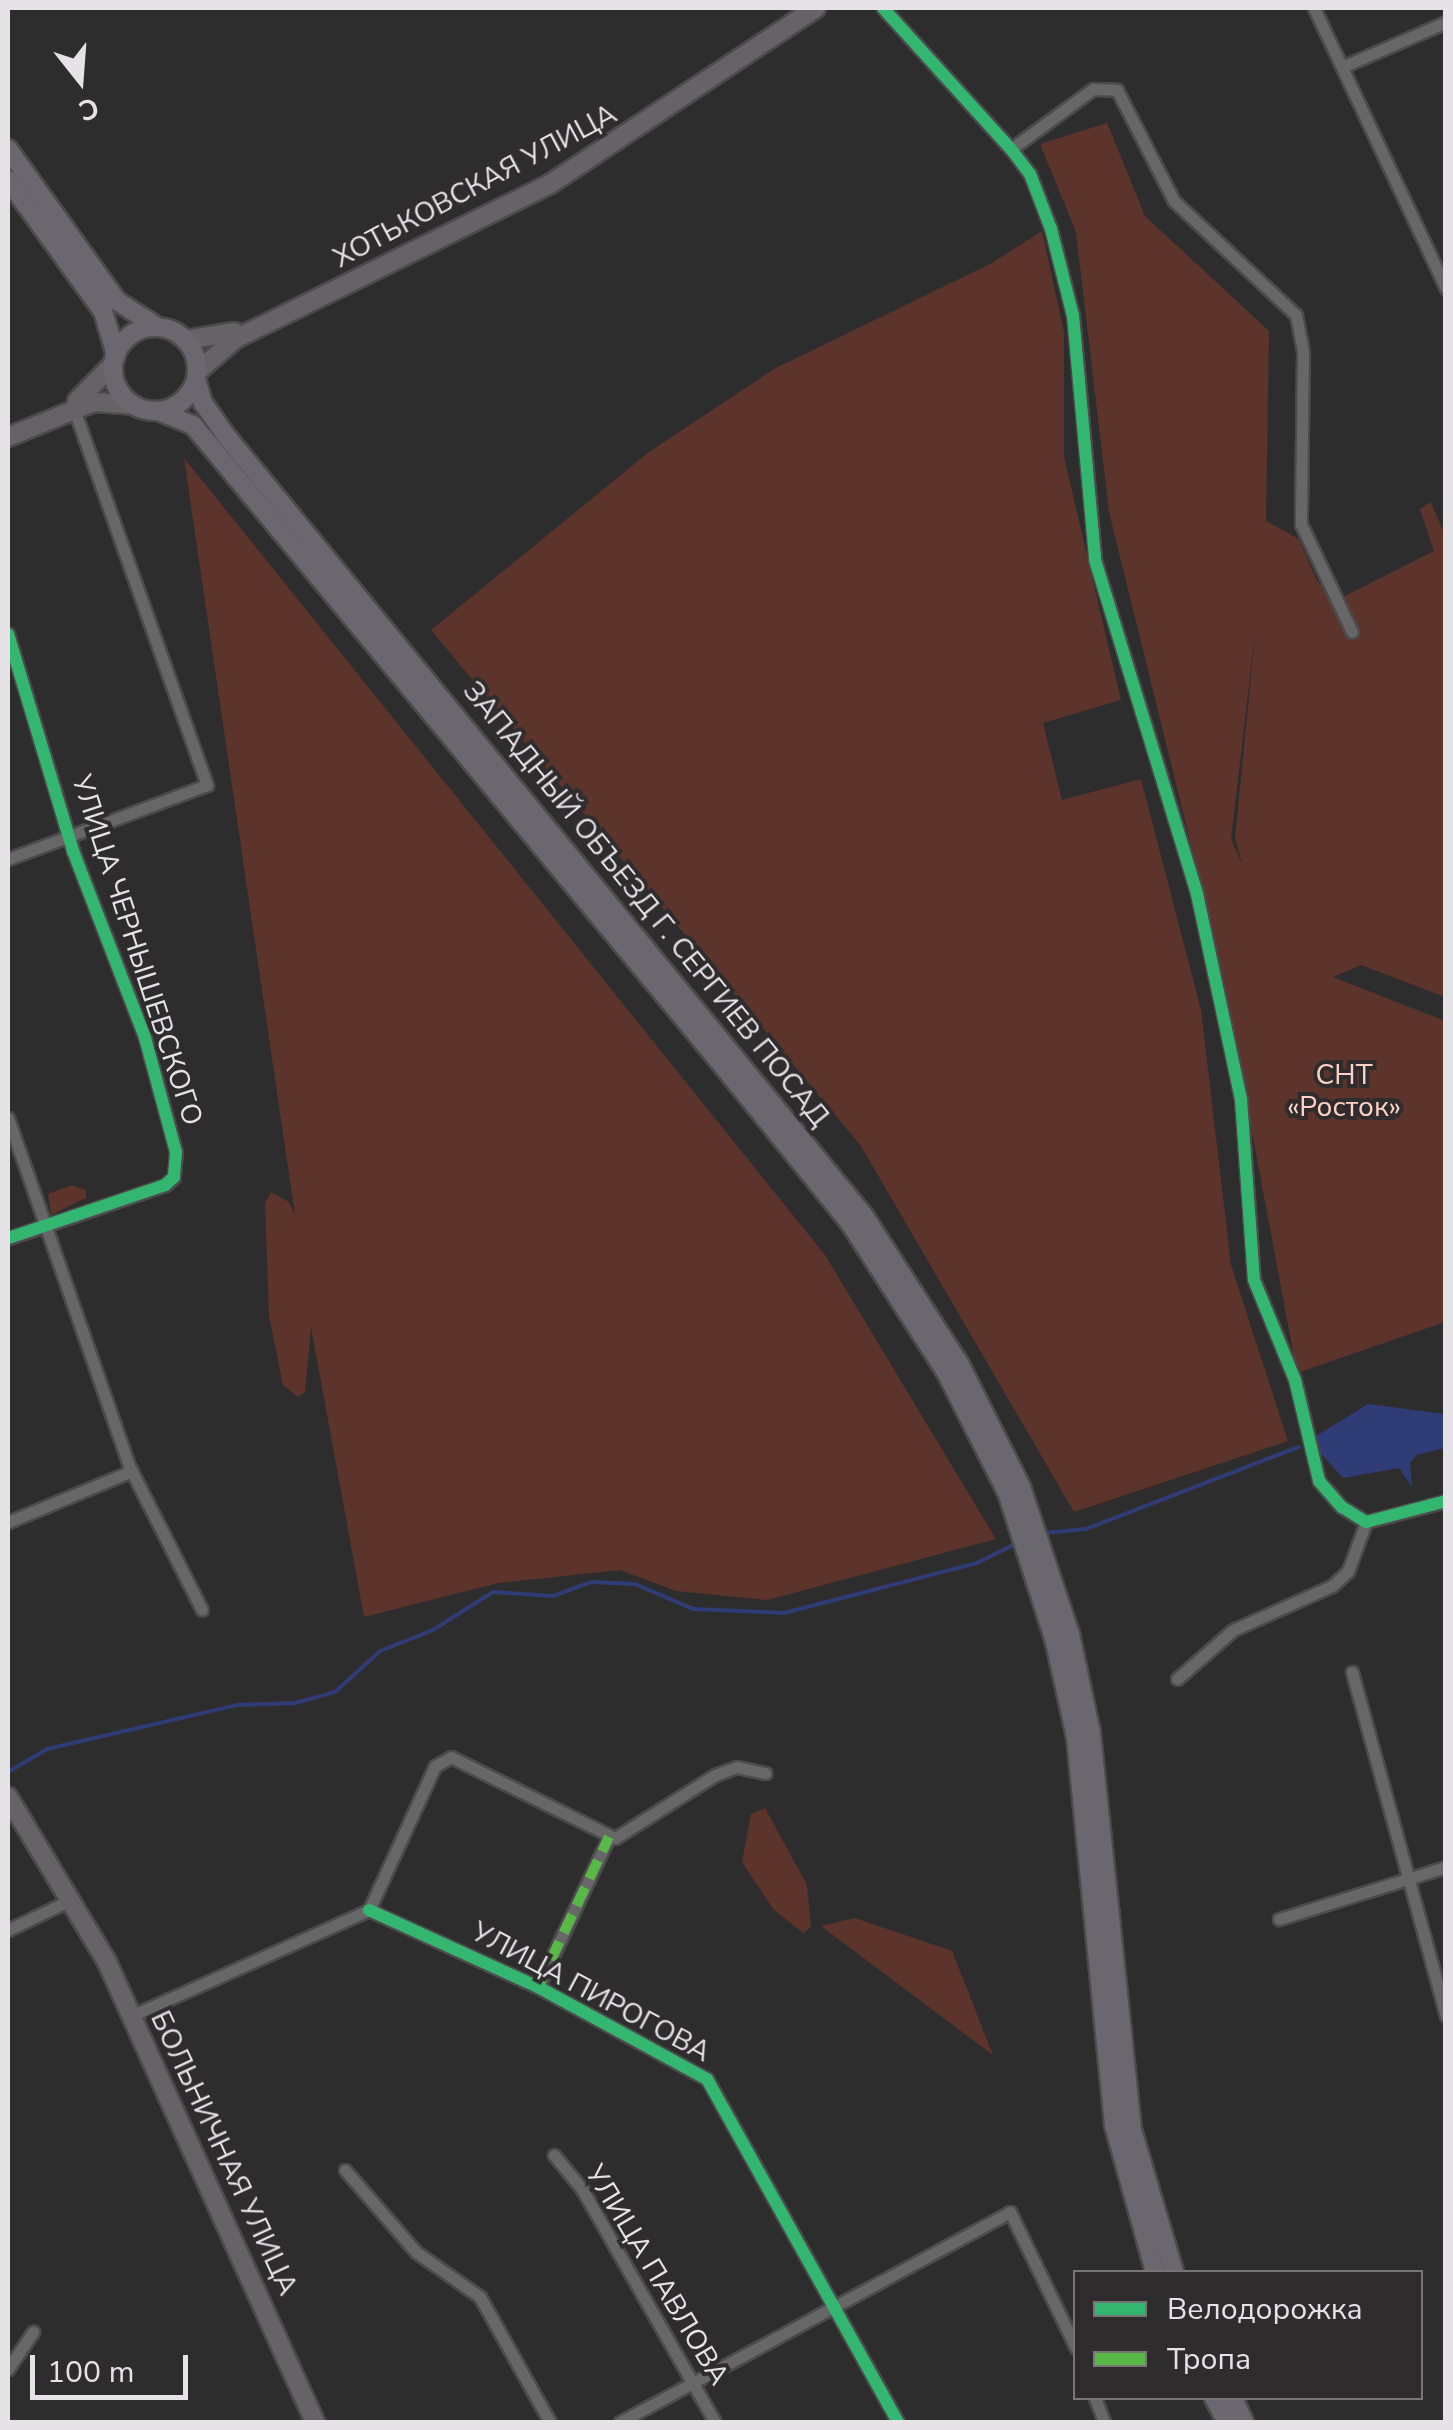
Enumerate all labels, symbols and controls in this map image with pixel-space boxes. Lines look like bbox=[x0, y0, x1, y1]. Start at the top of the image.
north arrow bbox=[30, 30, 130, 130]
text: С bbox=[74, 88, 103, 130]
street label: ХОТЬКОВСКАЯ УЛИЦА bbox=[328, 97, 622, 275]
street label: ЗАПАДНЫЙ ОБЪЕЗД Г. СЕРГИЕВ ПОСАД bbox=[456, 675, 836, 1133]
street label: УЛИЦА ЧЕРНЫШЕВСКОГО bbox=[64, 770, 210, 1130]
park label: СНТ «Росток» bbox=[1287, 1058, 1401, 1124]
street label: УЛИЦА ПИРОГОВА bbox=[466, 1915, 716, 2069]
street label: БОЛЬНИЧНАЯ УЛИЦА bbox=[143, 2005, 305, 2301]
street label: УЛИЦА ПАВЛОВА bbox=[578, 2159, 736, 2391]
legend bbox=[1073, 2270, 1423, 2400]
text: Велодорожка bbox=[1167, 2289, 1363, 2330]
scale bar bbox=[35, 2335, 192, 2397]
text: Тропа bbox=[1167, 2339, 1251, 2380]
text: 100 m bbox=[47, 2352, 134, 2393]

